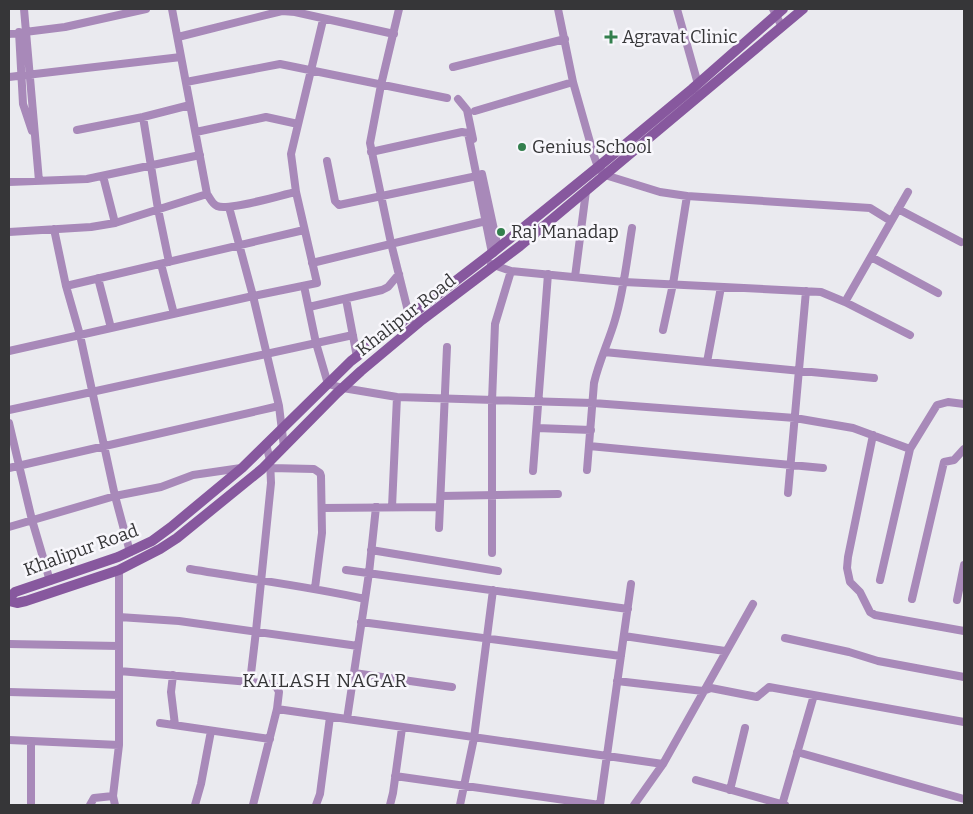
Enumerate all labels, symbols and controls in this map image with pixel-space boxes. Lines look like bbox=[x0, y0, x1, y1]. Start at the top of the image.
place label: Agravat Clinic bbox=[622, 26, 738, 48]
marker: Agravat Clinic bbox=[604, 30, 618, 44]
place label: Genius School bbox=[532, 136, 652, 158]
marker: Genius School bbox=[516, 141, 528, 153]
place label: Raj Manadap bbox=[511, 221, 619, 243]
marker: Raj Manadap bbox=[495, 226, 507, 238]
street label: Khalipur Road bbox=[352, 269, 460, 361]
street label: Khalipur Road bbox=[21, 519, 142, 581]
district label: KAILASH NAGAR bbox=[242, 669, 408, 692]

